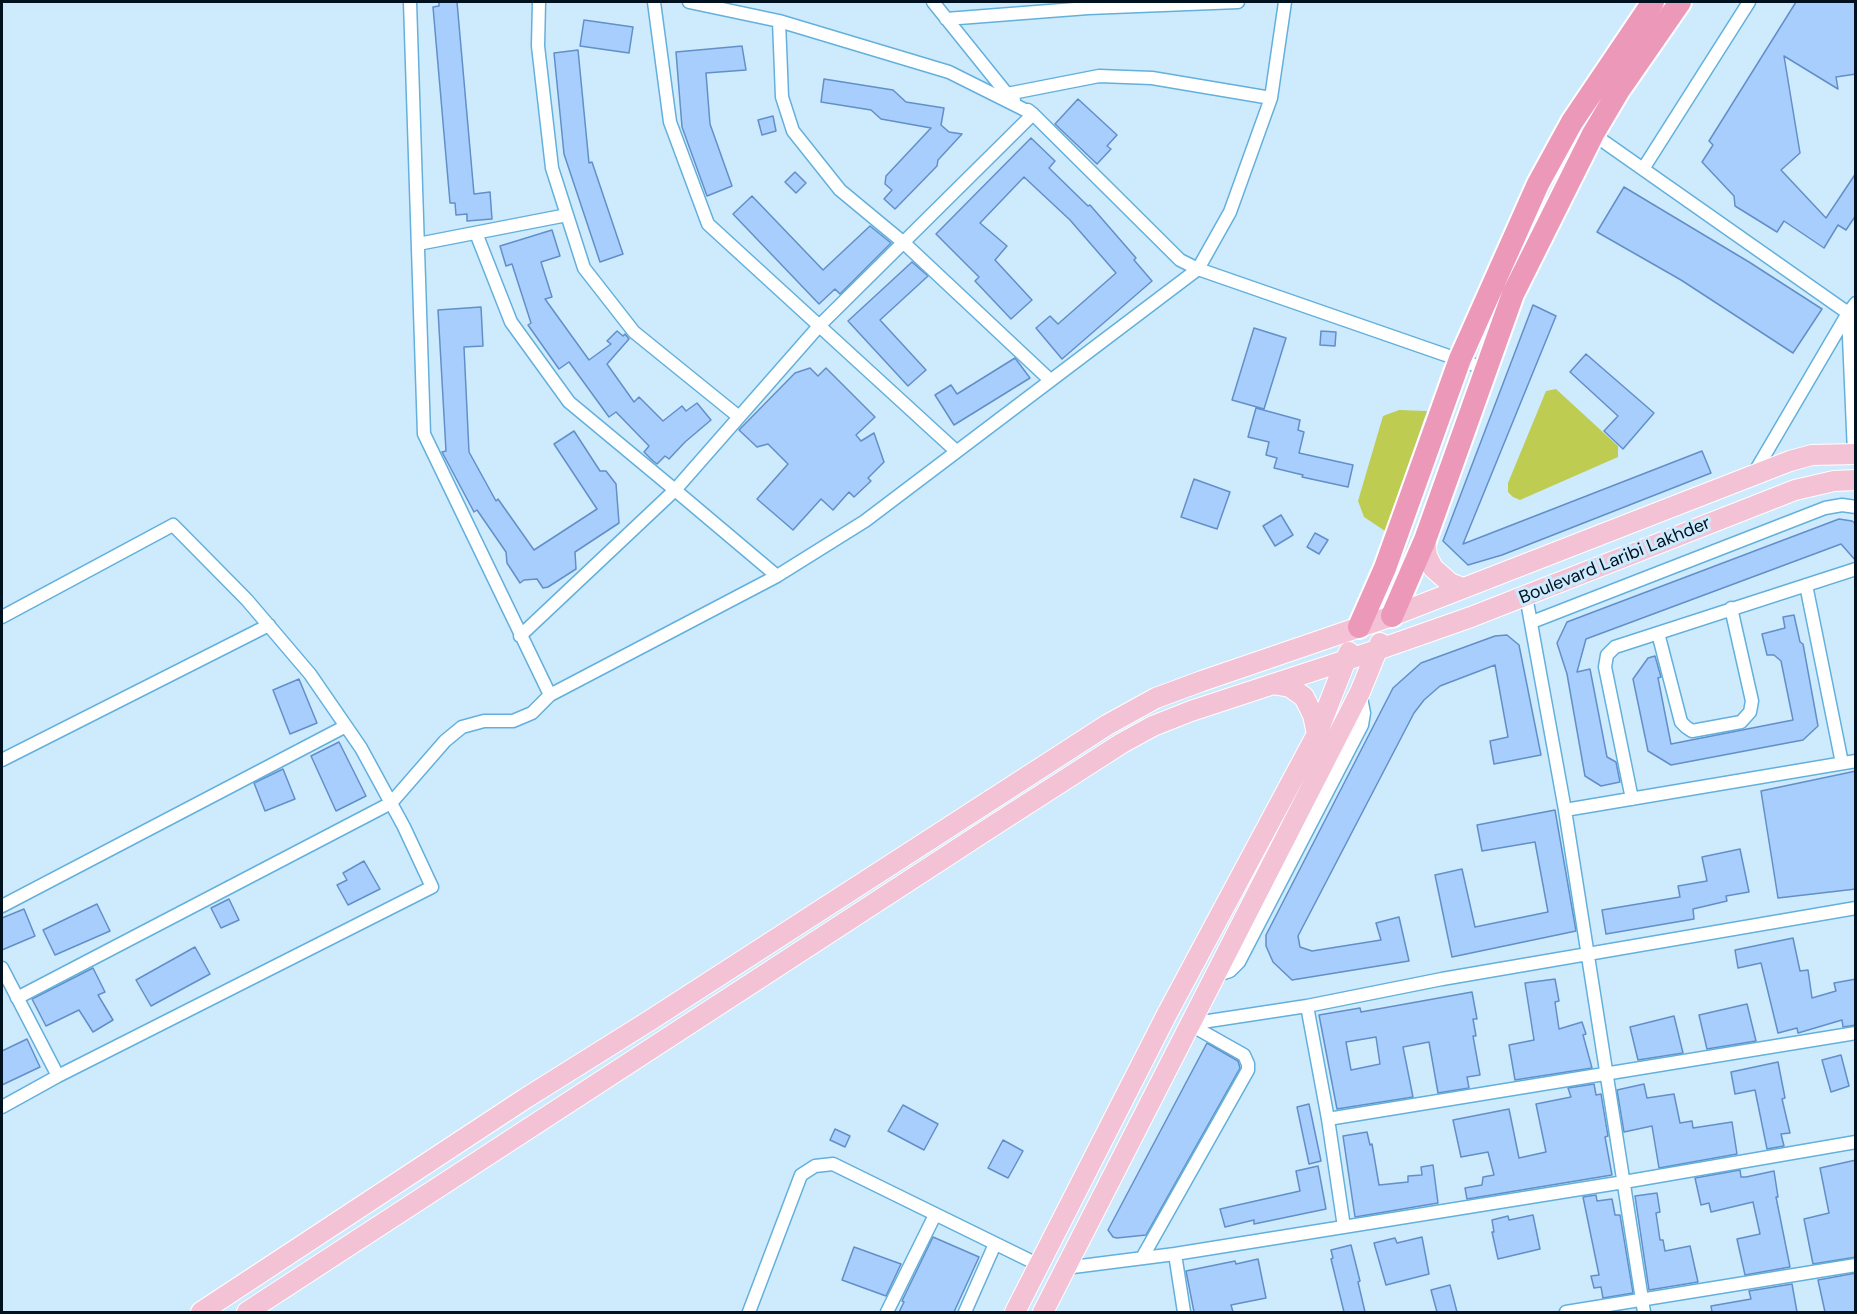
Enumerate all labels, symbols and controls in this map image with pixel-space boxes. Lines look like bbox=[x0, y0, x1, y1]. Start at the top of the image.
street label: Boulevard Laribi Lakhder bbox=[1516, 513, 1714, 609]

